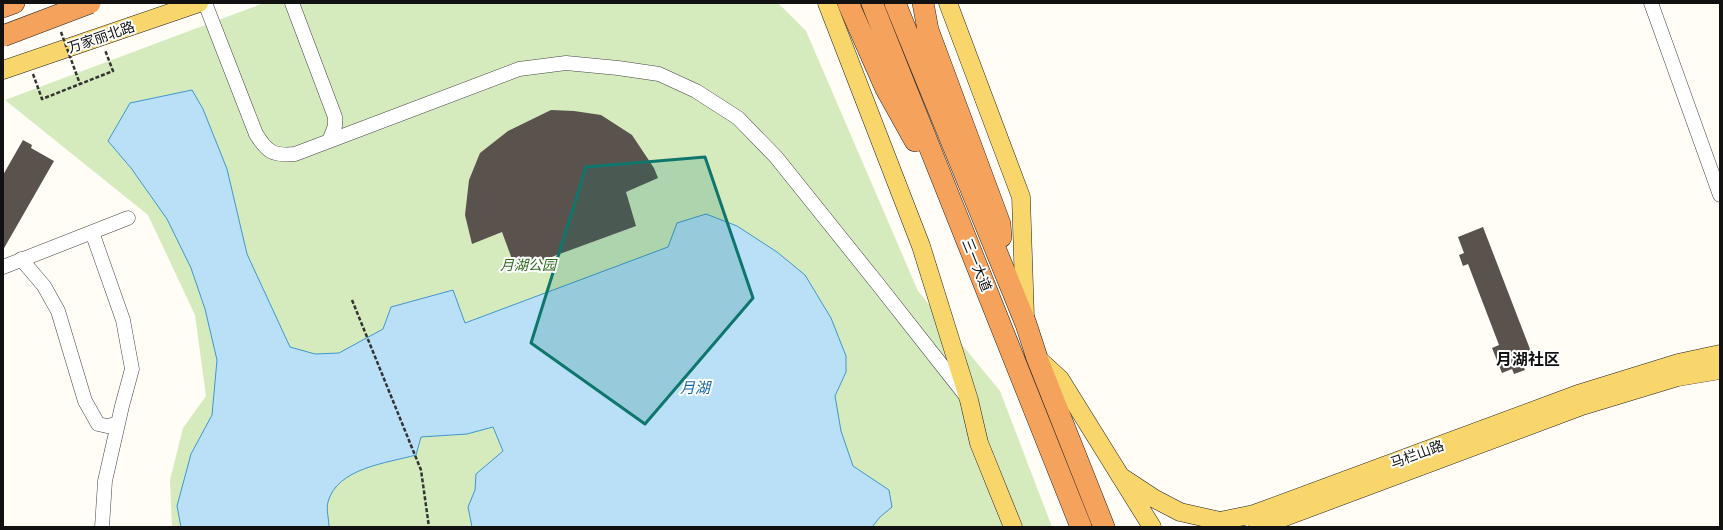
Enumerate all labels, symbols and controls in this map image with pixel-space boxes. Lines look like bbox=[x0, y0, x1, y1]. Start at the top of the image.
street label: 万家丽北路 bbox=[65, 17, 137, 57]
street label: 三一大道 bbox=[958, 236, 996, 294]
park label: 月湖公园 bbox=[500, 256, 558, 274]
district label: 月湖社区 bbox=[1496, 349, 1560, 369]
water label: 月湖 bbox=[680, 378, 712, 397]
street label: 马栏山路 bbox=[1388, 436, 1446, 472]

